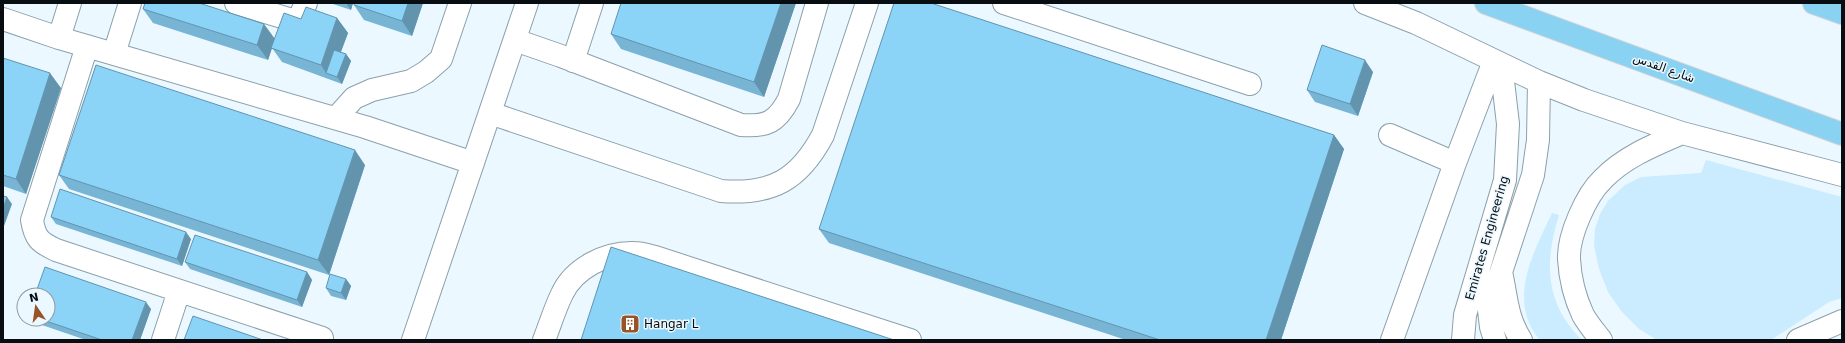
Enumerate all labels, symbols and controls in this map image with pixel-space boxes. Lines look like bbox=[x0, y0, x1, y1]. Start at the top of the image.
street label: شارع القدس bbox=[1631, 50, 1697, 87]
street label: Emirates Engineering bbox=[1462, 174, 1512, 302]
north arrow bbox=[16, 287, 56, 327]
text: N bbox=[28, 290, 40, 305]
building icon: Hangar L bbox=[619, 313, 641, 335]
place label: Hangar L bbox=[644, 317, 699, 331]

